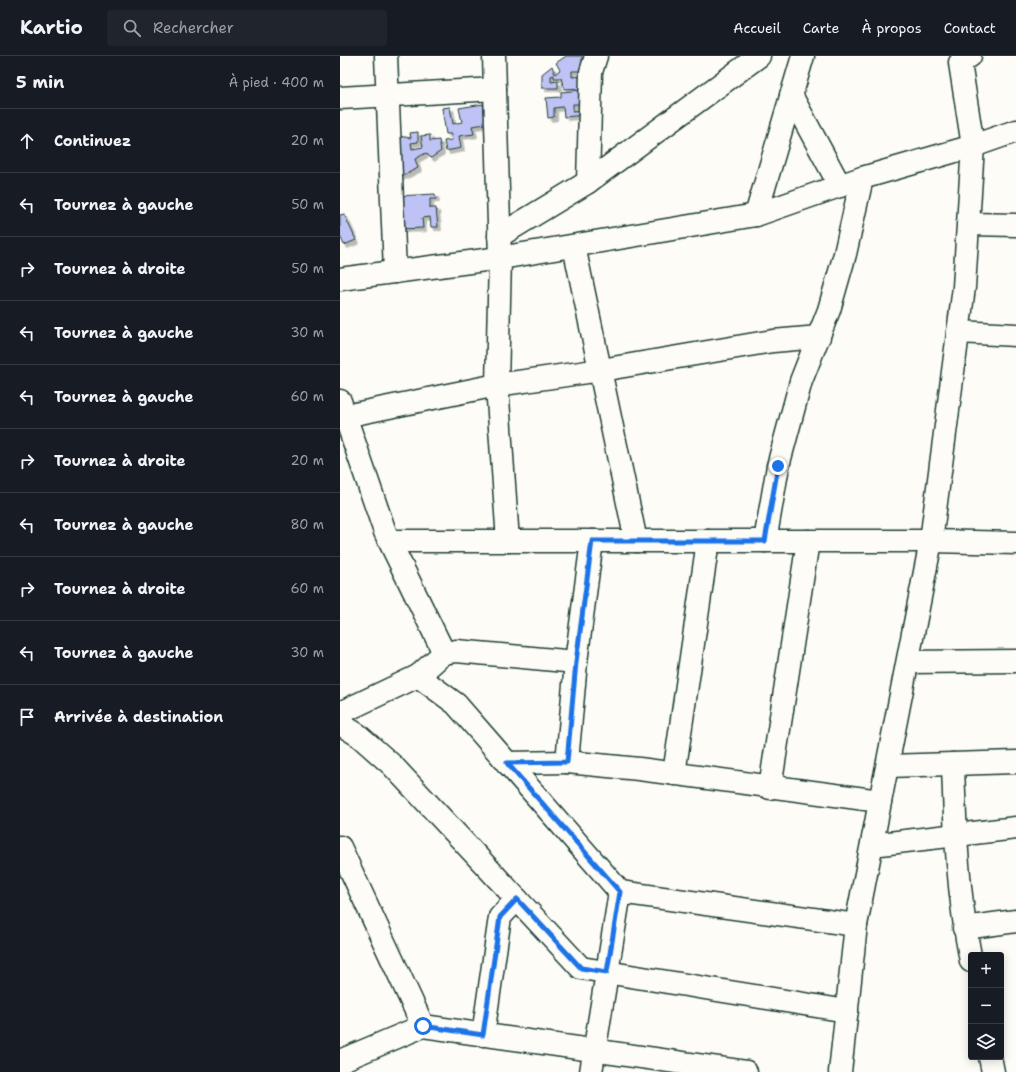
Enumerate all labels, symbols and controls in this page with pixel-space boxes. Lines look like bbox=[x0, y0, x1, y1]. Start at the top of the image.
search box bbox=[107, 10, 387, 46]
text: Kartio bbox=[20, 15, 83, 40]
icon: search bbox=[121, 17, 143, 39]
text: Rechercher bbox=[153, 18, 234, 38]
text: Accueil bbox=[733, 19, 781, 37]
text: Carte bbox=[803, 19, 839, 37]
text: À propos bbox=[861, 19, 922, 37]
text: Contact bbox=[944, 19, 996, 37]
text: 5 min bbox=[16, 71, 64, 93]
text: À pied · 400 m bbox=[229, 74, 324, 91]
icon: ahead bbox=[16, 130, 38, 152]
text: Continuez bbox=[54, 131, 131, 151]
text: 20 m bbox=[291, 132, 324, 149]
icon: left bbox=[16, 194, 38, 216]
text: Tournez à gauche bbox=[54, 195, 194, 215]
text: 50 m bbox=[291, 196, 324, 213]
icon: right bbox=[16, 258, 38, 280]
text: Tournez à droite bbox=[54, 259, 186, 279]
text: 50 m bbox=[291, 260, 324, 277]
icon: left bbox=[16, 322, 38, 344]
text: Tournez à gauche bbox=[54, 323, 194, 343]
text: 30 m bbox=[290, 324, 324, 341]
icon: left bbox=[16, 386, 38, 408]
text: Tournez à gauche bbox=[54, 387, 194, 407]
text: 60 m bbox=[291, 388, 324, 405]
icon: right bbox=[16, 450, 38, 472]
text: Tournez à droite bbox=[54, 451, 186, 471]
text: 20 m bbox=[291, 452, 324, 469]
route end bbox=[769, 457, 787, 475]
icon: left bbox=[16, 514, 38, 536]
text: Tournez à gauche bbox=[54, 515, 194, 535]
text: 80 m bbox=[290, 516, 324, 533]
icon: right bbox=[16, 578, 38, 600]
text: Tournez à droite bbox=[54, 579, 186, 599]
text: 60 m bbox=[291, 580, 324, 597]
icon: left bbox=[16, 642, 38, 664]
text: Tournez à gauche bbox=[54, 643, 194, 663]
text: 30 m bbox=[290, 644, 324, 661]
icon: arrive bbox=[16, 706, 38, 728]
text: Arrivée à destination bbox=[54, 707, 223, 727]
map controls bbox=[968, 952, 1004, 1060]
button: + bbox=[968, 952, 1004, 988]
button: − bbox=[968, 988, 1004, 1024]
route start bbox=[414, 1017, 432, 1035]
button: layers bbox=[968, 1024, 1004, 1060]

